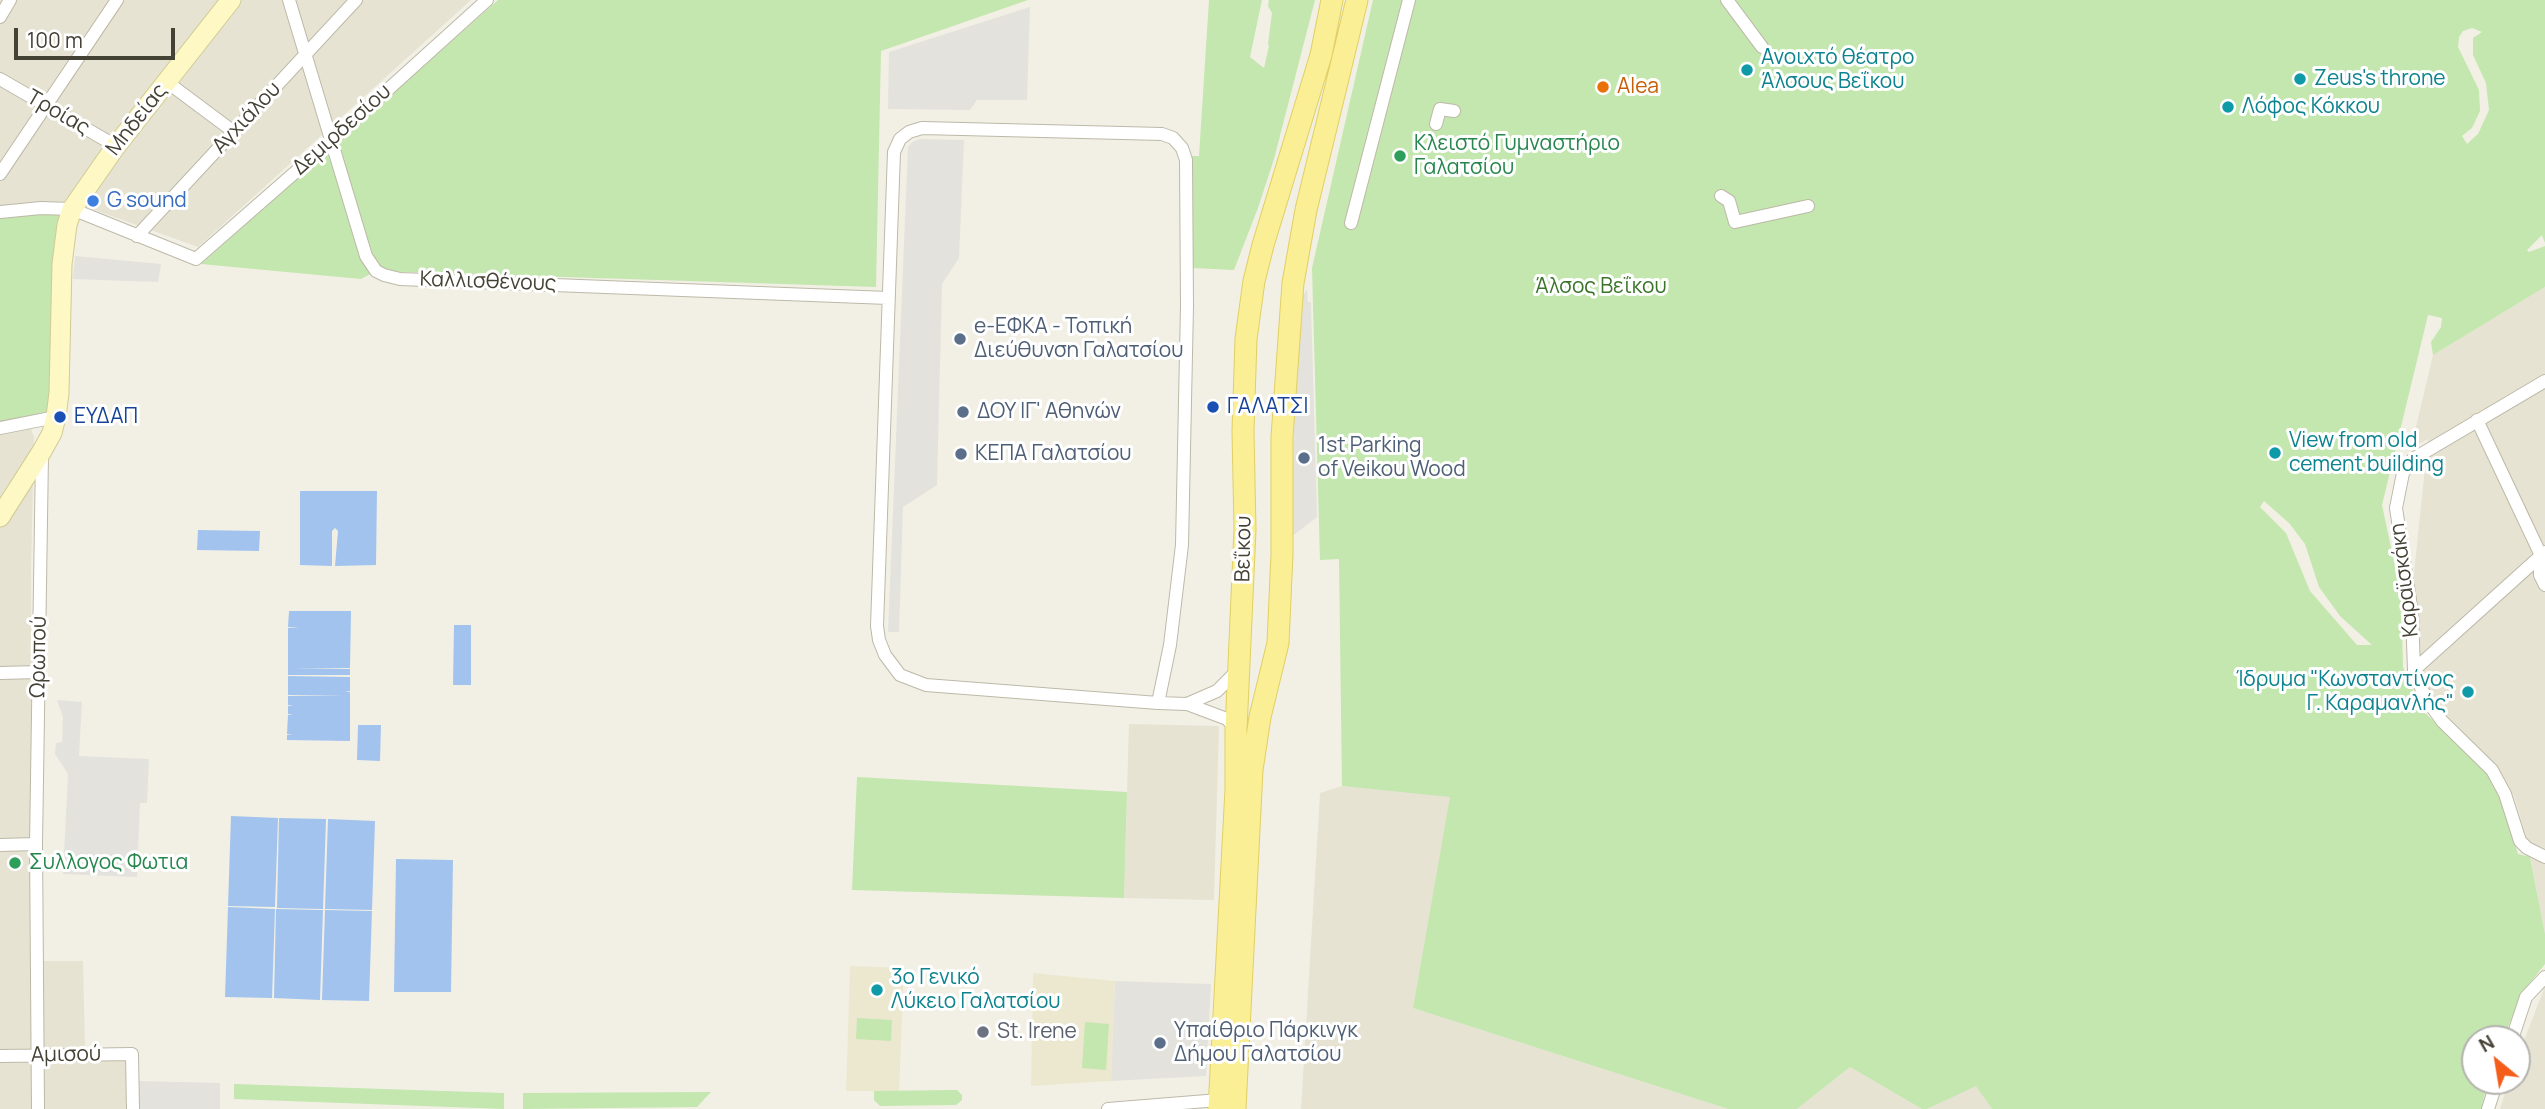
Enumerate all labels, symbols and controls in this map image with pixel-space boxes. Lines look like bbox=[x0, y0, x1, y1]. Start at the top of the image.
scale bar bbox=[18, 14, 178, 58]
text: 100 m bbox=[27, 26, 83, 54]
place label: Ανοιχτό θέατρο Άλσους Βεΐκου bbox=[1761, 45, 1914, 95]
marker: Ανοιχτό θέατρο Άλσους Βεΐκου bbox=[1739, 62, 1755, 78]
place label: Zeus's throne bbox=[2314, 66, 2446, 92]
marker: Zeus's throne bbox=[2292, 71, 2308, 87]
place label: Alea bbox=[1617, 74, 1659, 100]
street label: Αγχιάλου bbox=[207, 77, 287, 159]
street label: Μηδείας bbox=[101, 79, 173, 161]
street label: Δεμιρδεσίου bbox=[288, 79, 396, 181]
marker: Alea bbox=[1595, 79, 1611, 95]
street label: Τροίας bbox=[22, 85, 94, 141]
place label: Λόφος Κόκκου bbox=[2242, 94, 2380, 120]
marker: Λόφος Κόκκου bbox=[2220, 99, 2236, 115]
place label: Κλειστό Γυμναστήριο Γαλατσίου bbox=[1414, 131, 1620, 181]
marker: Κλειστό Γυμναστήριο Γαλατσίου bbox=[1392, 148, 1408, 164]
place label: G sound bbox=[107, 188, 187, 214]
marker: G sound bbox=[85, 193, 101, 209]
street label: Καλλισθένους bbox=[419, 267, 557, 297]
park label: Άλσος Βεΐκου bbox=[1535, 274, 1667, 300]
place label: e-ΕΦΚΑ - Τοπική Διεύθυνση Γαλατσίου bbox=[974, 314, 1183, 364]
marker: e-ΕΦΚΑ - Τοπική Διεύθυνση Γαλατσίου bbox=[952, 331, 968, 347]
place label: ΓΑΛΑΤΣΙ bbox=[1227, 394, 1308, 420]
place label: ΔΟΥ ΙΓ' Αθηνών bbox=[977, 399, 1121, 425]
marker: ΓΑΛΑΤΣΙ bbox=[1205, 399, 1221, 415]
place label: ΕΥΔΑΠ bbox=[74, 404, 138, 430]
marker: ΔΟΥ ΙΓ' Αθηνών bbox=[955, 404, 971, 420]
marker: ΕΥΔΑΠ bbox=[52, 409, 68, 425]
place label: View from old cement building bbox=[2289, 428, 2444, 478]
place label: 1st Parking of Veikou Wood bbox=[1318, 433, 1466, 483]
place label: ΚΕΠΑ Γαλατσίου bbox=[975, 441, 1132, 467]
marker: View from old cement building bbox=[2267, 445, 2283, 461]
marker: ΚΕΠΑ Γαλατσίου bbox=[953, 446, 969, 462]
marker: 1st Parking of Veikou Wood bbox=[1296, 450, 1312, 466]
street label: Βεΐκου bbox=[1231, 516, 1257, 582]
street label: Καραϊσκάκη bbox=[2385, 521, 2425, 639]
street label: Ωρωπού bbox=[26, 616, 52, 698]
place label: Ίδρυμα "Κωνσταντίνος Γ. Καραμανλής" bbox=[2236, 667, 2454, 717]
marker: Ίδρυμα "Κωνσταντίνος Γ. Καραμανλής" bbox=[2460, 684, 2476, 700]
place label: Συλλογος Φωτια bbox=[29, 850, 188, 876]
marker: Συλλογος Φωτια bbox=[7, 855, 23, 871]
place label: 3ο Γενικό Λύκειο Γαλατσίου bbox=[891, 965, 1061, 1015]
marker: 3ο Γενικό Λύκειο Γαλατσίου bbox=[869, 982, 885, 998]
place label: Υπαίθριο Πάρκινγκ Δήμου Γαλατσίου bbox=[1174, 1018, 1358, 1068]
place label: St. Irene bbox=[997, 1019, 1077, 1045]
marker: St. Irene bbox=[975, 1024, 991, 1040]
north arrow bbox=[2461, 1025, 2531, 1095]
text: N bbox=[2474, 1029, 2499, 1058]
marker: Υπαίθριο Πάρκινγκ Δήμου Γαλατσίου bbox=[1152, 1035, 1168, 1051]
street label: Αμισού bbox=[31, 1042, 101, 1068]

